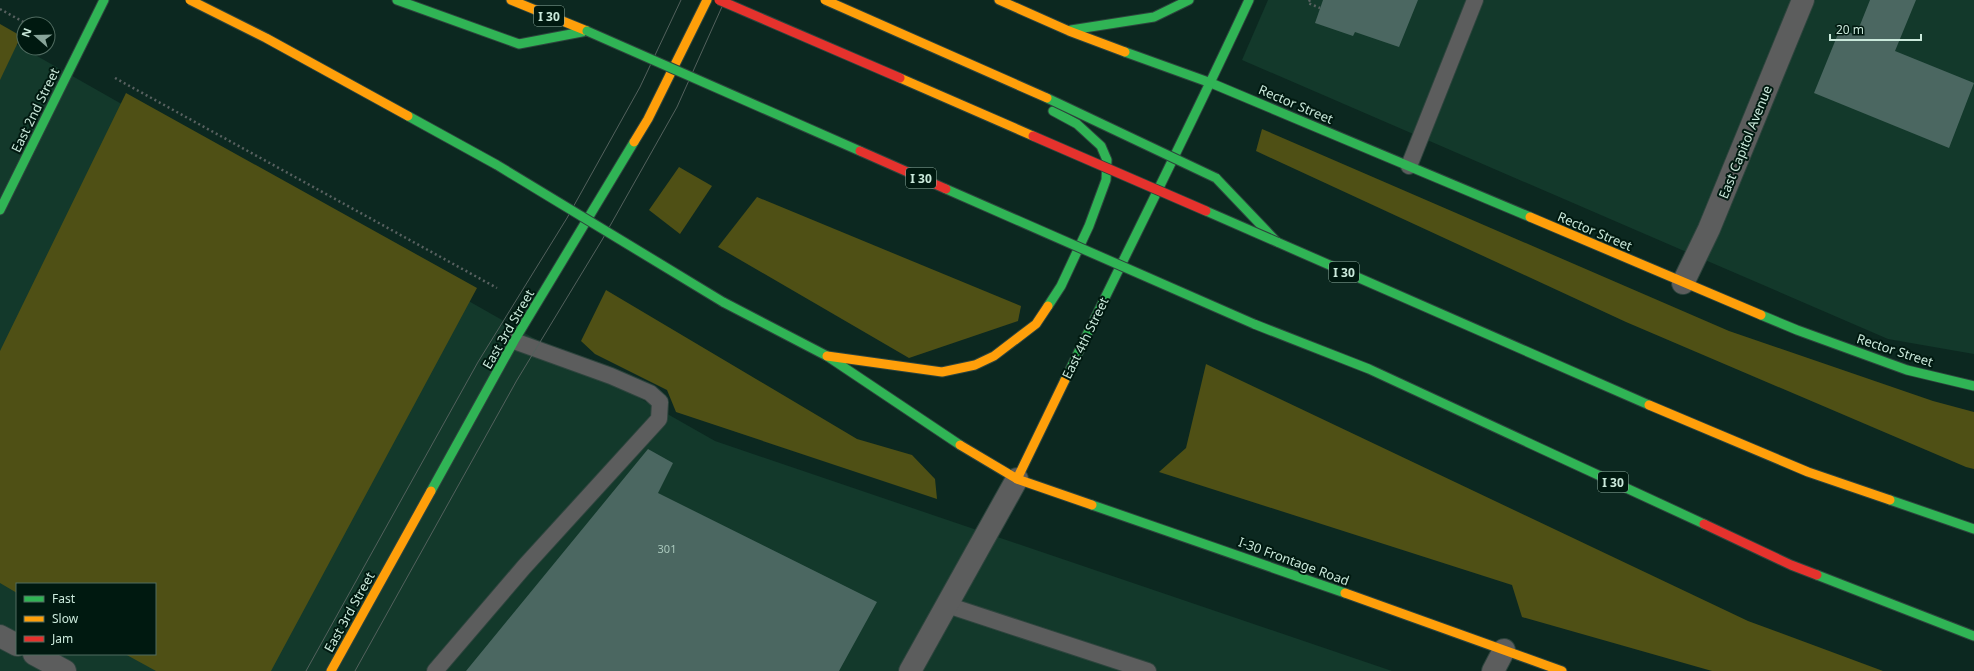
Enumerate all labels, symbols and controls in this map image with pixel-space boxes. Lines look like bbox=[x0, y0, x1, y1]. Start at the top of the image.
road number: I 30 bbox=[534, 6, 564, 26]
north arrow bbox=[16, 16, 56, 56]
scale bar bbox=[1830, 16, 1921, 42]
text: 20 m bbox=[1836, 21, 1864, 38]
text: N bbox=[18, 26, 35, 39]
street label: East 2nd Street bbox=[7, 64, 63, 155]
street label: Rector Street bbox=[1256, 80, 1336, 128]
street label: East Capitol Avenue bbox=[1714, 83, 1776, 201]
road number: I 30 bbox=[906, 168, 936, 188]
street label: Rector Street bbox=[1555, 207, 1635, 255]
road number: I 30 bbox=[1329, 262, 1359, 282]
street label: East 3rd Street bbox=[478, 286, 538, 372]
street label: East 4th Street bbox=[1057, 294, 1113, 382]
street label: Rector Street bbox=[1855, 329, 1936, 371]
road number: I 30 bbox=[1598, 472, 1628, 492]
street label: I-30 Frontage Road bbox=[1236, 533, 1352, 589]
house number: 301 bbox=[658, 541, 676, 556]
street label: East 3rd Street bbox=[320, 568, 379, 655]
legend bbox=[16, 583, 156, 655]
text: Fast bbox=[52, 590, 76, 607]
text: Slow bbox=[52, 610, 79, 627]
text: Jam bbox=[51, 630, 73, 647]

